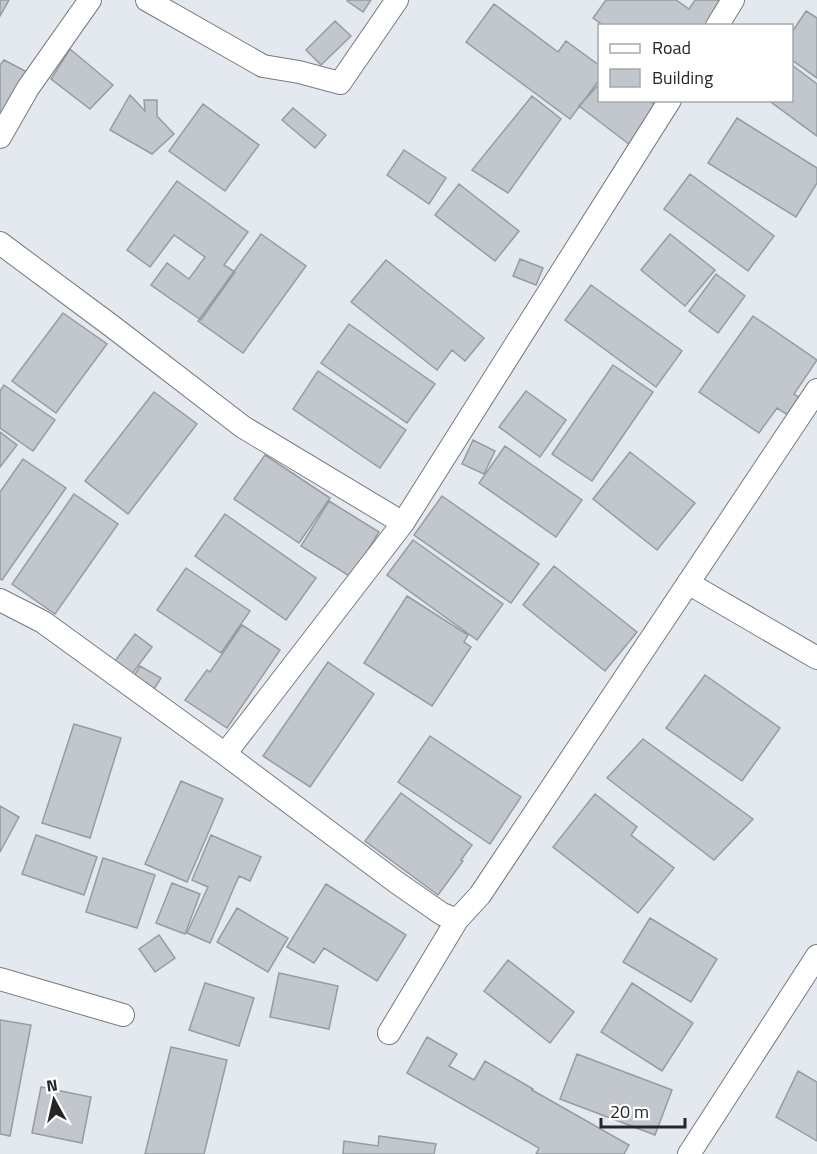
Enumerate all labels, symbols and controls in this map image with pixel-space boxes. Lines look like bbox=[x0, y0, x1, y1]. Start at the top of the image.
legend bbox=[598, 24, 793, 102]
text: Road bbox=[652, 34, 691, 61]
text: Building bbox=[652, 64, 713, 91]
north arrow bbox=[24, 1070, 84, 1130]
text: N bbox=[45, 1072, 59, 1098]
scale bar bbox=[601, 1091, 685, 1129]
text: 20 m bbox=[610, 1098, 649, 1125]

